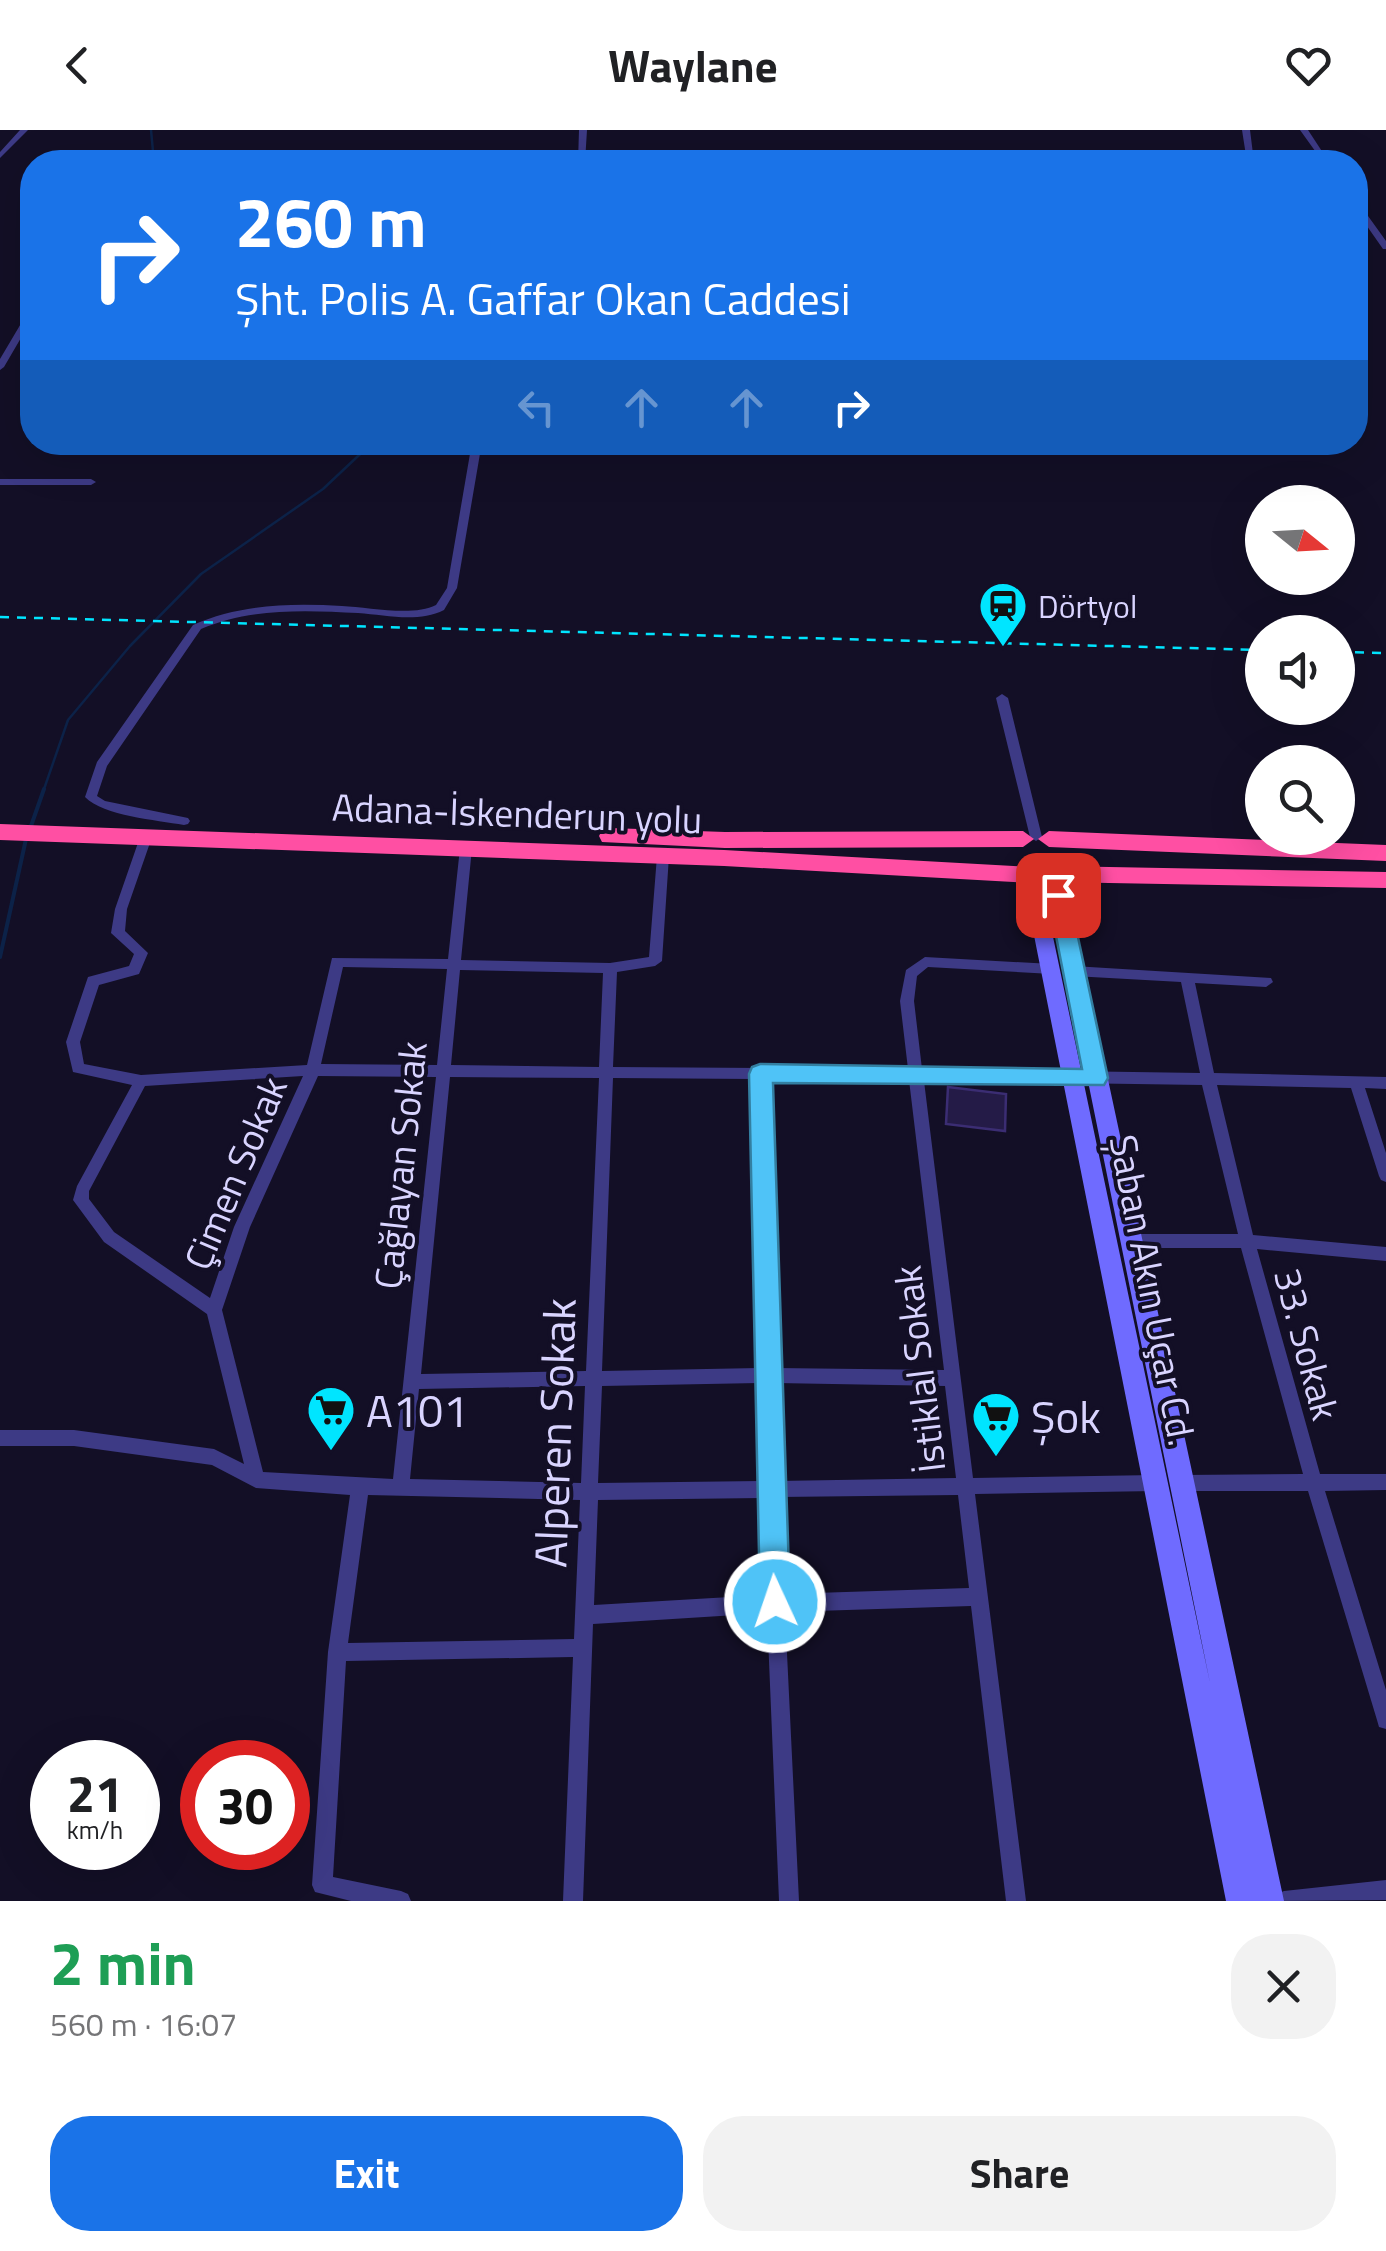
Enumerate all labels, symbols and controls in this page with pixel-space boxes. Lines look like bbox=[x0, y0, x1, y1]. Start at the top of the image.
text: Waylane bbox=[608, 31, 778, 99]
icon: back bbox=[50, 38, 105, 93]
icon: heart bbox=[1281, 38, 1336, 93]
text: 260 m bbox=[235, 168, 427, 274]
icon: right bbox=[70, 190, 200, 320]
text: Şht. Polis A. Gaffar Okan Caddesi bbox=[235, 264, 851, 332]
icon: left bbox=[509, 380, 564, 435]
icon: ahead bbox=[614, 380, 669, 435]
icon: ahead bbox=[719, 380, 774, 435]
icon: right bbox=[824, 380, 879, 435]
north arrow bbox=[1245, 485, 1355, 595]
map controls bbox=[1245, 485, 1355, 855]
station icon: Dörtyol bbox=[977, 580, 1029, 648]
place label: Dörtyol bbox=[1038, 582, 1137, 630]
button: sound bbox=[1245, 615, 1355, 725]
button: search bbox=[1245, 745, 1355, 855]
street label: Adana-İskenderun yolu bbox=[331, 778, 703, 848]
pin bbox=[1016, 853, 1101, 938]
icon: arrive bbox=[1031, 868, 1086, 923]
street label: Çağlayan Sokak bbox=[358, 1038, 442, 1292]
street label: Çimen Sokak bbox=[168, 1067, 302, 1279]
street label: Şaban Akın Uçar Cd. bbox=[1094, 1130, 1212, 1450]
street label: İstiklal Sokak bbox=[878, 1262, 960, 1476]
street label: 33. Sokak bbox=[1259, 1262, 1355, 1426]
street label: Alperen Sokak bbox=[515, 1297, 593, 1569]
place label: A101 bbox=[366, 1376, 468, 1444]
place label: Şok bbox=[1031, 1382, 1101, 1450]
supermarket icon: A101 bbox=[305, 1384, 357, 1452]
supermarket icon: Şok bbox=[970, 1390, 1022, 1458]
position arrow bbox=[723, 1550, 827, 1654]
speed limit sign: 30 bbox=[180, 1740, 310, 1870]
text: 21 bbox=[67, 1755, 123, 1831]
text: km/h bbox=[67, 1811, 123, 1849]
text: 2 min bbox=[50, 1917, 196, 2008]
button: close bbox=[1231, 1934, 1336, 2039]
text: 560 m · 16:07 bbox=[50, 2000, 237, 2048]
button: Exit bbox=[50, 2116, 683, 2231]
button: Share bbox=[703, 2116, 1336, 2231]

